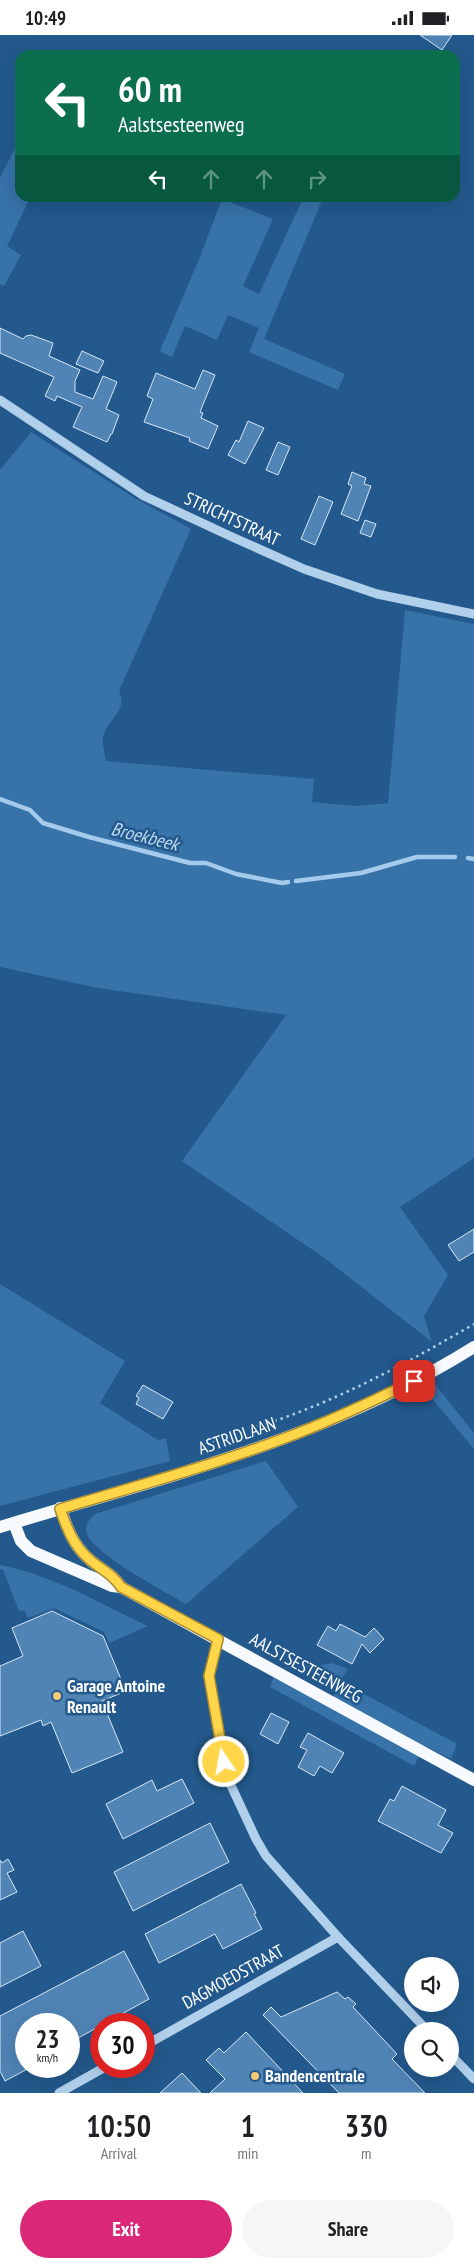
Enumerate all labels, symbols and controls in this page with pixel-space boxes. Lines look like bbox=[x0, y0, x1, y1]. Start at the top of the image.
text: 10:49 bbox=[25, 6, 66, 30]
text: 60 m bbox=[118, 66, 182, 112]
icon: left bbox=[35, 70, 100, 135]
text: Aalstsesteenweg bbox=[118, 110, 245, 138]
icon: left bbox=[144, 165, 172, 193]
icon: ahead bbox=[197, 165, 225, 193]
icon: ahead bbox=[250, 165, 278, 193]
icon: right bbox=[303, 165, 331, 193]
street label: STRICHTSTRAAT bbox=[181, 486, 284, 551]
water label: Broekbeek bbox=[109, 816, 184, 857]
pin bbox=[393, 1360, 435, 1402]
icon: arrive bbox=[400, 1367, 428, 1395]
street label: ASTRIDLAAN bbox=[195, 1411, 279, 1460]
street label: AALSTSESTEENWEG bbox=[246, 1627, 367, 1708]
place label: Garage Antoine Renault bbox=[67, 1674, 165, 1718]
marker: Garage Antoine Renault bbox=[51, 1690, 63, 1702]
position arrow bbox=[197, 1735, 249, 1787]
street label: DAGMOEDSTRAAT bbox=[178, 1939, 288, 2014]
map controls bbox=[404, 1957, 459, 2077]
button: sound bbox=[404, 1957, 459, 2012]
speed limit sign: 30 bbox=[90, 2013, 155, 2078]
button: search bbox=[404, 2022, 459, 2077]
text: 23 bbox=[36, 2023, 59, 2055]
text: km/h bbox=[37, 2050, 58, 2065]
place label: Bandencentrale bbox=[265, 2064, 365, 2087]
marker: Bandencentrale bbox=[249, 2070, 261, 2082]
text: 10:50 bbox=[86, 2106, 151, 2145]
text: 1 bbox=[241, 2106, 255, 2145]
text: 330 bbox=[345, 2106, 388, 2145]
text: Arrival bbox=[101, 2143, 137, 2163]
text: min bbox=[237, 2143, 258, 2163]
text: m bbox=[361, 2143, 371, 2163]
button: Exit bbox=[20, 2200, 232, 2258]
button: Share bbox=[242, 2200, 454, 2258]

